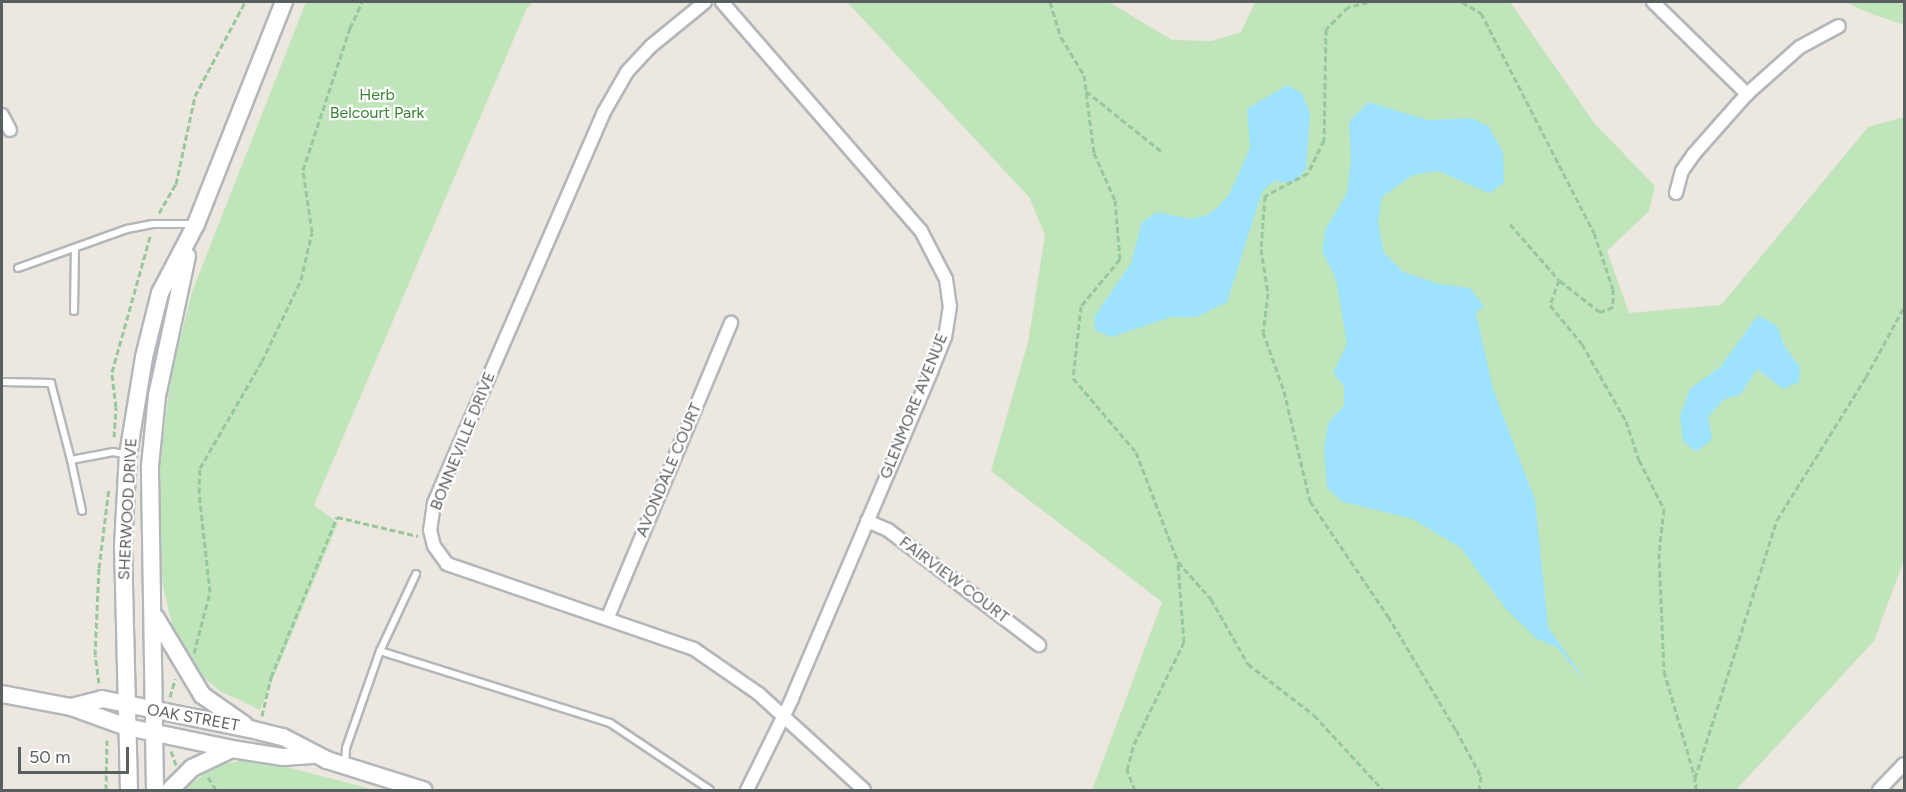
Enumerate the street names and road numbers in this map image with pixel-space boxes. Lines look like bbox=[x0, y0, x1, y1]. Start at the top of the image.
street label: GLENMORE AVENUE bbox=[876, 330, 952, 482]
street label: BONNEVILLE DRIVE bbox=[426, 369, 500, 513]
street label: AVONDALE COURT bbox=[632, 400, 706, 540]
street label: SHERWOOD DRIVE bbox=[115, 437, 141, 581]
street label: FAIRVIEW COURT bbox=[895, 533, 1013, 627]
street label: OAK STREET bbox=[145, 700, 241, 736]

